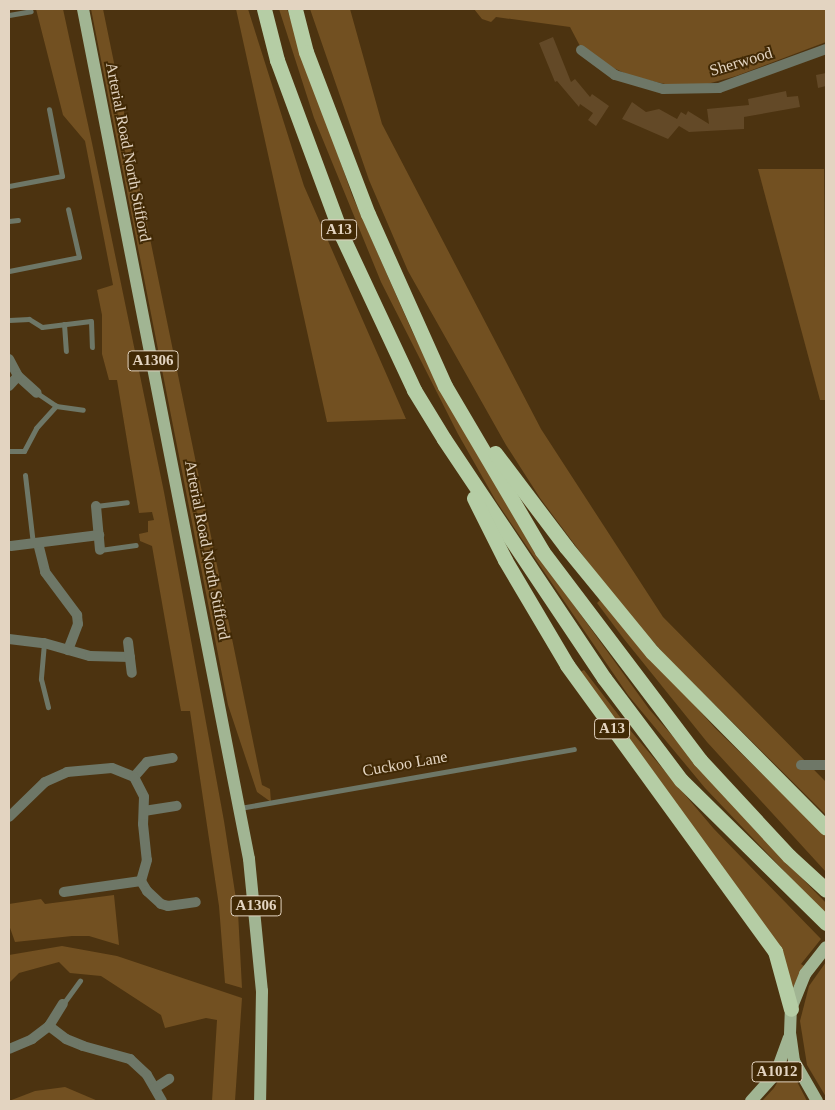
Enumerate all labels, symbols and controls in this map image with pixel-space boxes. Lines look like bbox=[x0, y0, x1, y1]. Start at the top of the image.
street label: Sherwood bbox=[707, 43, 775, 81]
street label: Arterial Road North Stifford bbox=[101, 61, 155, 243]
road number: A13 bbox=[320, 218, 358, 242]
road number: A1306 bbox=[127, 348, 179, 374]
street label: Arterial Road North Stifford bbox=[180, 459, 234, 641]
road number: A13 bbox=[593, 716, 631, 742]
street label: Cuckoo Lane bbox=[361, 747, 449, 781]
road number: A1306 bbox=[230, 894, 282, 918]
road number: A1012 bbox=[751, 1060, 803, 1084]

